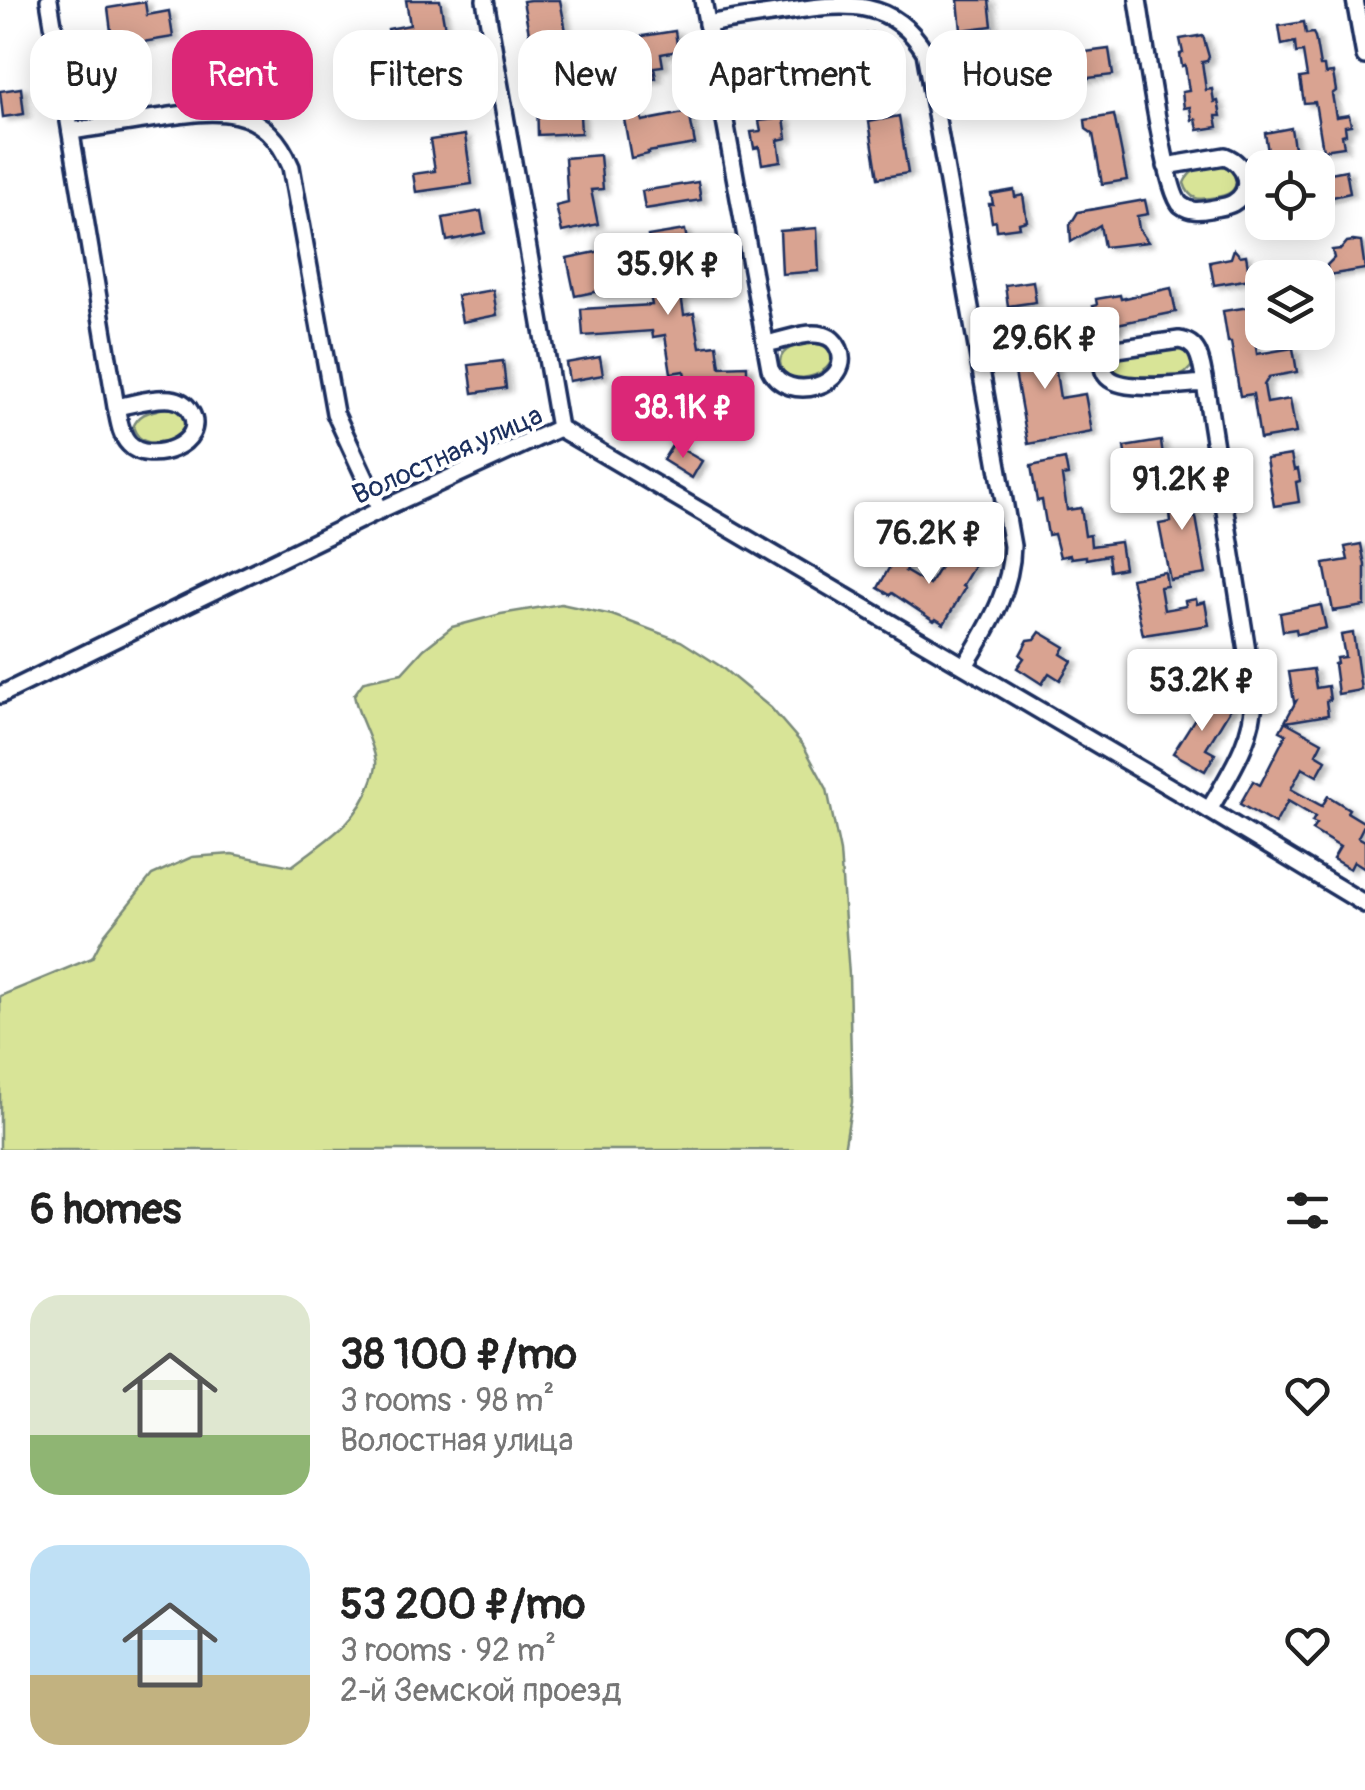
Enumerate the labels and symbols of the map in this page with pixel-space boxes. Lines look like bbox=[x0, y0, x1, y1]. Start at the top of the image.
pin: 35.9K ₽ bbox=[576, 233, 760, 318]
pin: 29.6K ₽ bbox=[953, 307, 1137, 392]
pin: 38.1K ₽ bbox=[591, 376, 775, 461]
street label: Волостная улица bbox=[347, 398, 548, 513]
pin: 91.2K ₽ bbox=[1090, 448, 1274, 533]
pin: 76.2K ₽ bbox=[837, 502, 1021, 587]
pin: 53.2K ₽ bbox=[1110, 649, 1294, 734]

